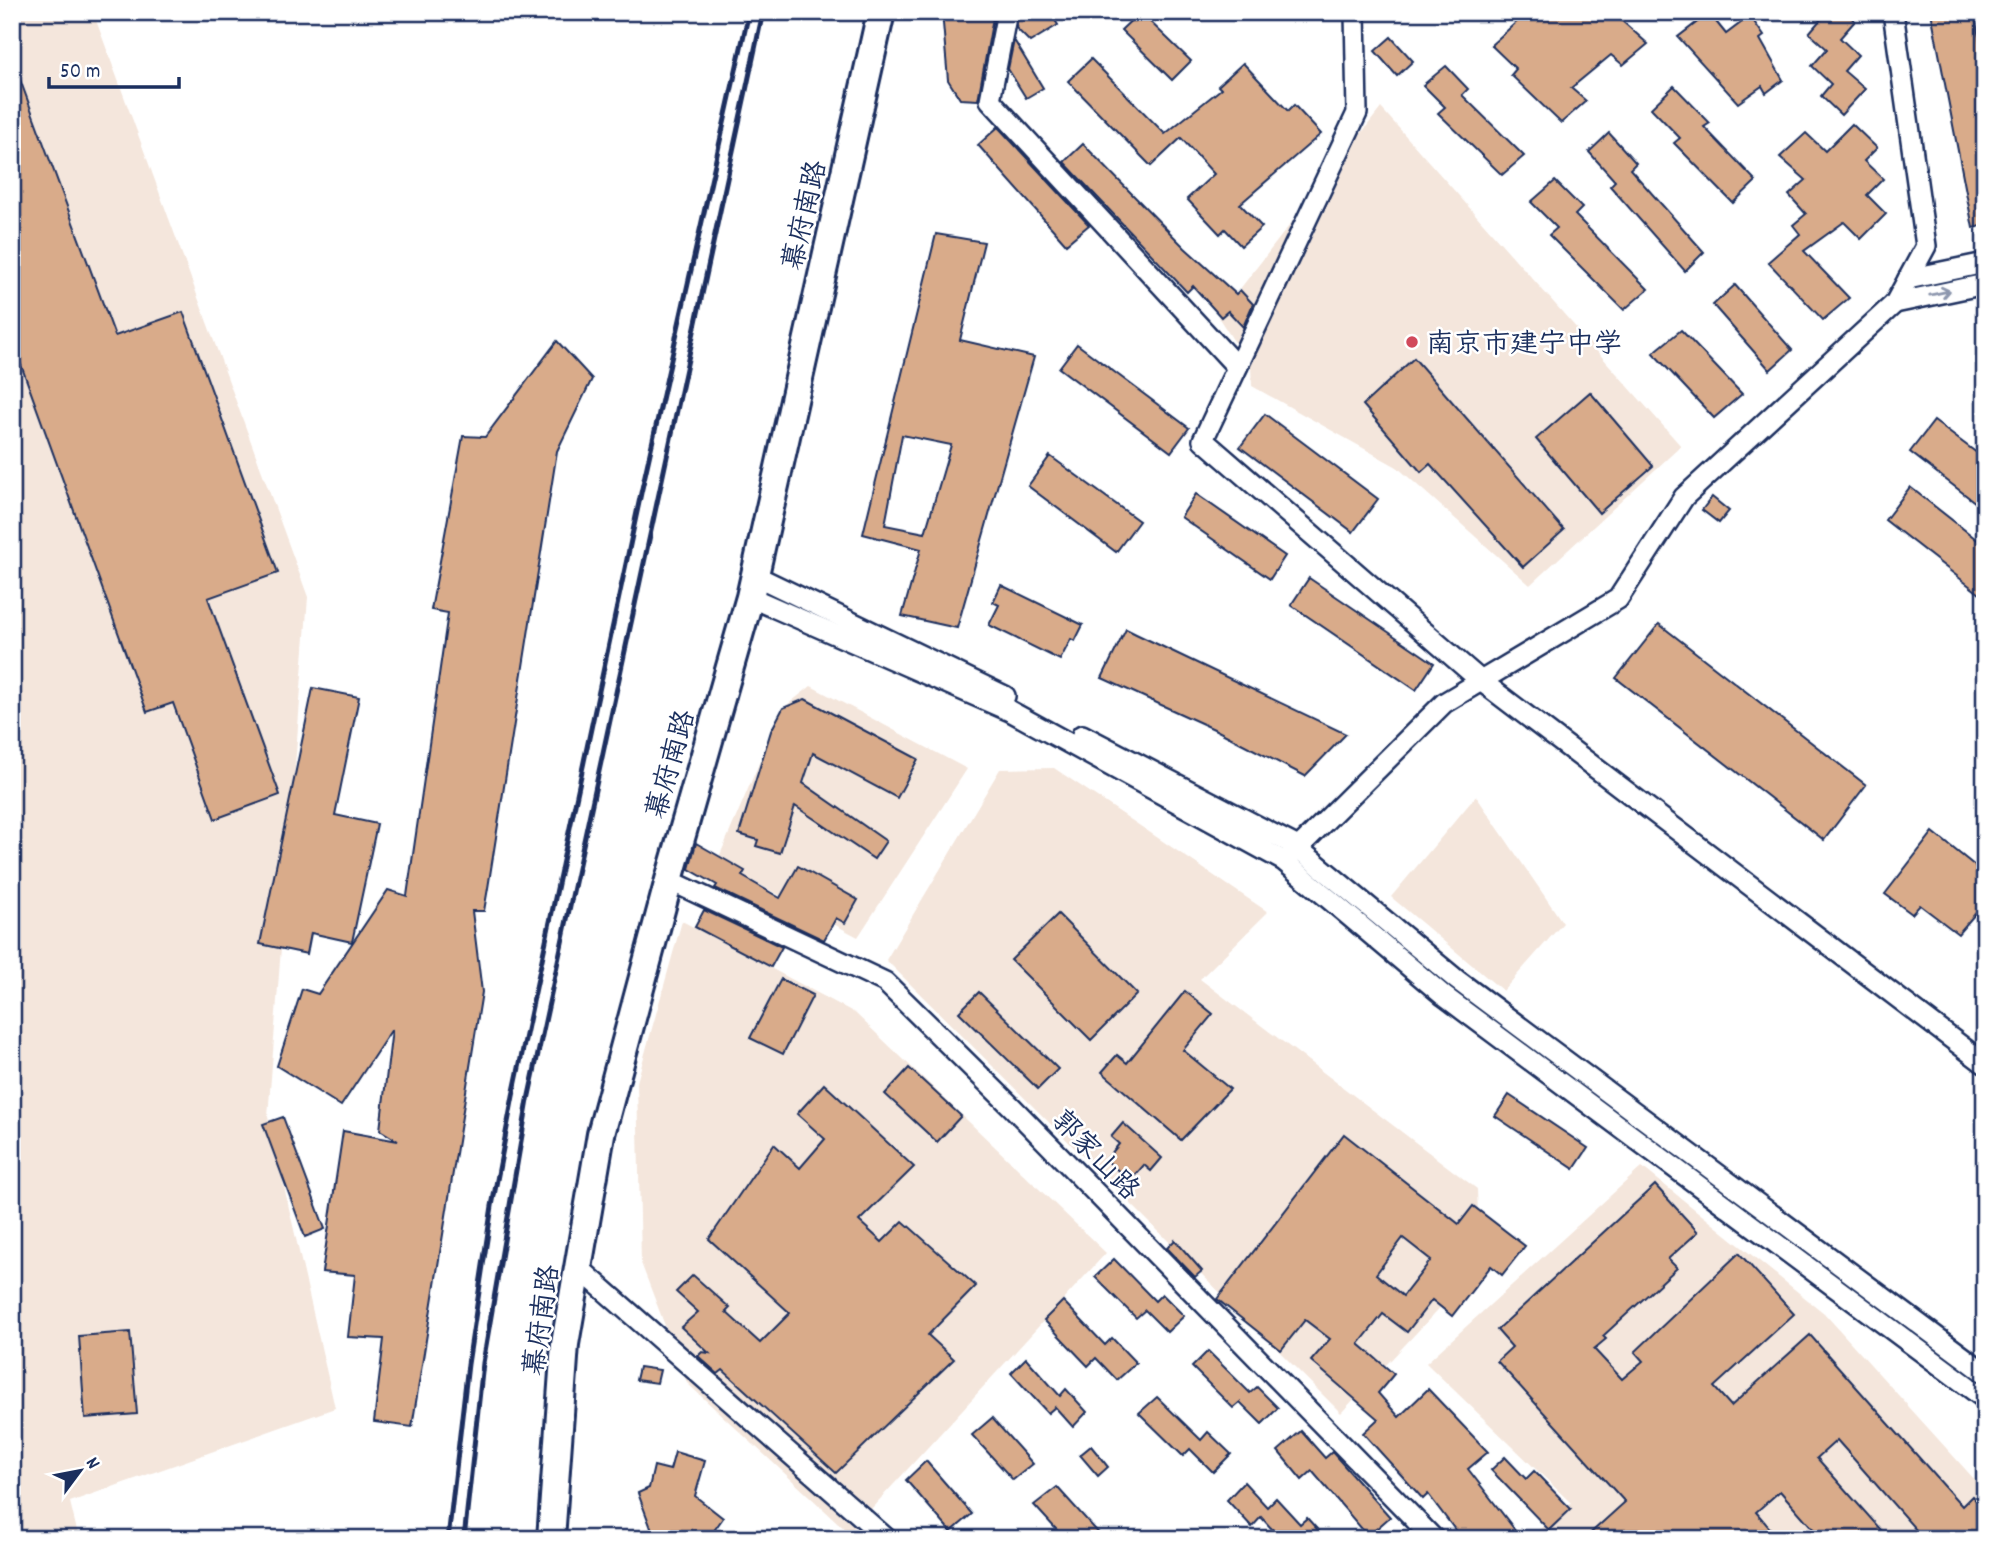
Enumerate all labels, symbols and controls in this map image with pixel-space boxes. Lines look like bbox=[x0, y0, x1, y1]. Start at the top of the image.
scale bar bbox=[49, 46, 178, 90]
text: 50 m bbox=[60, 58, 100, 88]
street label: 幕府南路 bbox=[776, 157, 840, 275]
one-way arrow bbox=[1928, 286, 1951, 300]
place label: 南京市建宁中学 bbox=[1426, 327, 1622, 367]
marker: 南京市建宁中学 bbox=[1404, 334, 1420, 350]
street label: 幕府南路 bbox=[639, 706, 708, 825]
street label: 郭家山路 bbox=[1040, 1103, 1147, 1212]
street label: 幕府南路 bbox=[517, 1262, 573, 1379]
north arrow bbox=[46, 1436, 116, 1506]
text: N bbox=[78, 1453, 105, 1475]

